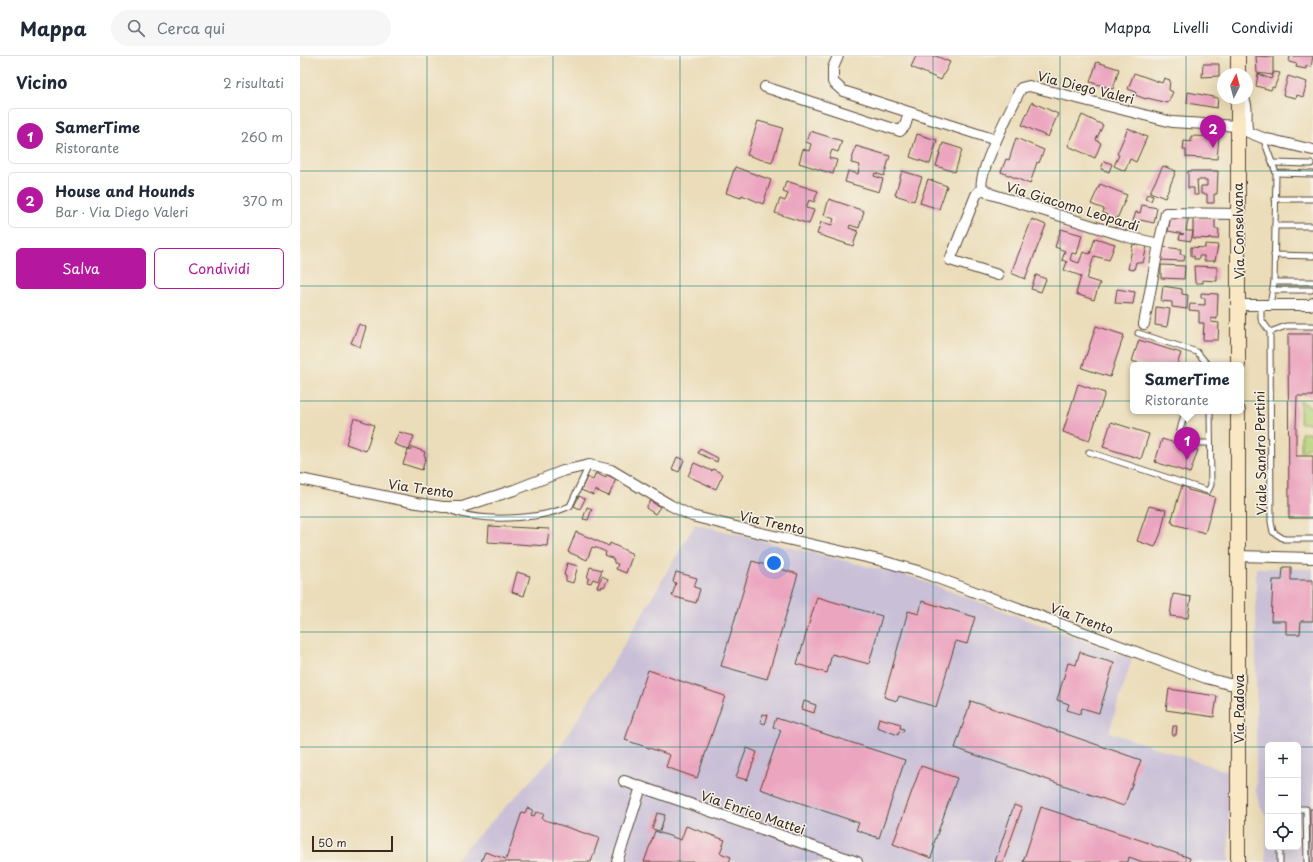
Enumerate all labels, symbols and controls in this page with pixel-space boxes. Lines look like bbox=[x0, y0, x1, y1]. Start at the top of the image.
search box bbox=[111, 10, 391, 46]
text: Mappa bbox=[20, 14, 87, 42]
text: Cerca qui bbox=[157, 16, 225, 39]
icon: search bbox=[125, 17, 147, 39]
text: Mappa bbox=[1104, 17, 1151, 38]
text: Livelli bbox=[1173, 17, 1209, 38]
text: Condividi bbox=[1231, 17, 1293, 38]
street label: Via Diego Valeri bbox=[1036, 66, 1136, 108]
north arrow bbox=[1217, 68, 1253, 104]
text: Vicino bbox=[16, 69, 67, 95]
text: 2 risultati bbox=[223, 73, 284, 92]
text: SamerTime bbox=[55, 115, 140, 138]
pin: 2 bbox=[1200, 115, 1226, 148]
text: 1 bbox=[27, 127, 33, 146]
text: 260 m bbox=[241, 127, 283, 146]
text: Ristorante bbox=[55, 138, 119, 157]
street label: Via Giacomo Leopardi bbox=[1004, 177, 1142, 235]
text: House and Hounds bbox=[55, 179, 195, 202]
street label: Via Conselvana bbox=[1228, 182, 1248, 280]
text: 2 bbox=[25, 191, 35, 210]
text: 370 m bbox=[242, 191, 283, 210]
text: Bar · Via Diego Valeri bbox=[55, 202, 188, 221]
button: Salva bbox=[16, 248, 146, 289]
button: Condividi bbox=[154, 248, 284, 289]
popup bbox=[1130, 362, 1244, 414]
text: SamerTime bbox=[1144, 367, 1230, 390]
text: Ristorante bbox=[1144, 390, 1209, 409]
street label: Viale Sandro Pertini bbox=[1249, 391, 1271, 515]
pin: 1 bbox=[1174, 427, 1200, 460]
street label: Via Trento bbox=[387, 474, 455, 502]
street label: Via Trento bbox=[738, 505, 806, 539]
your location bbox=[764, 553, 784, 573]
street label: Via Trento bbox=[1048, 598, 1116, 638]
street label: Via Padova bbox=[1229, 674, 1248, 744]
map controls bbox=[1265, 742, 1301, 850]
button: + bbox=[1265, 742, 1301, 778]
button: − bbox=[1265, 778, 1301, 814]
street label: Via Enrico Mattei bbox=[698, 785, 808, 839]
button: locate bbox=[1265, 814, 1301, 850]
scale bar bbox=[312, 834, 393, 853]
text: 50 m bbox=[318, 834, 347, 851]

